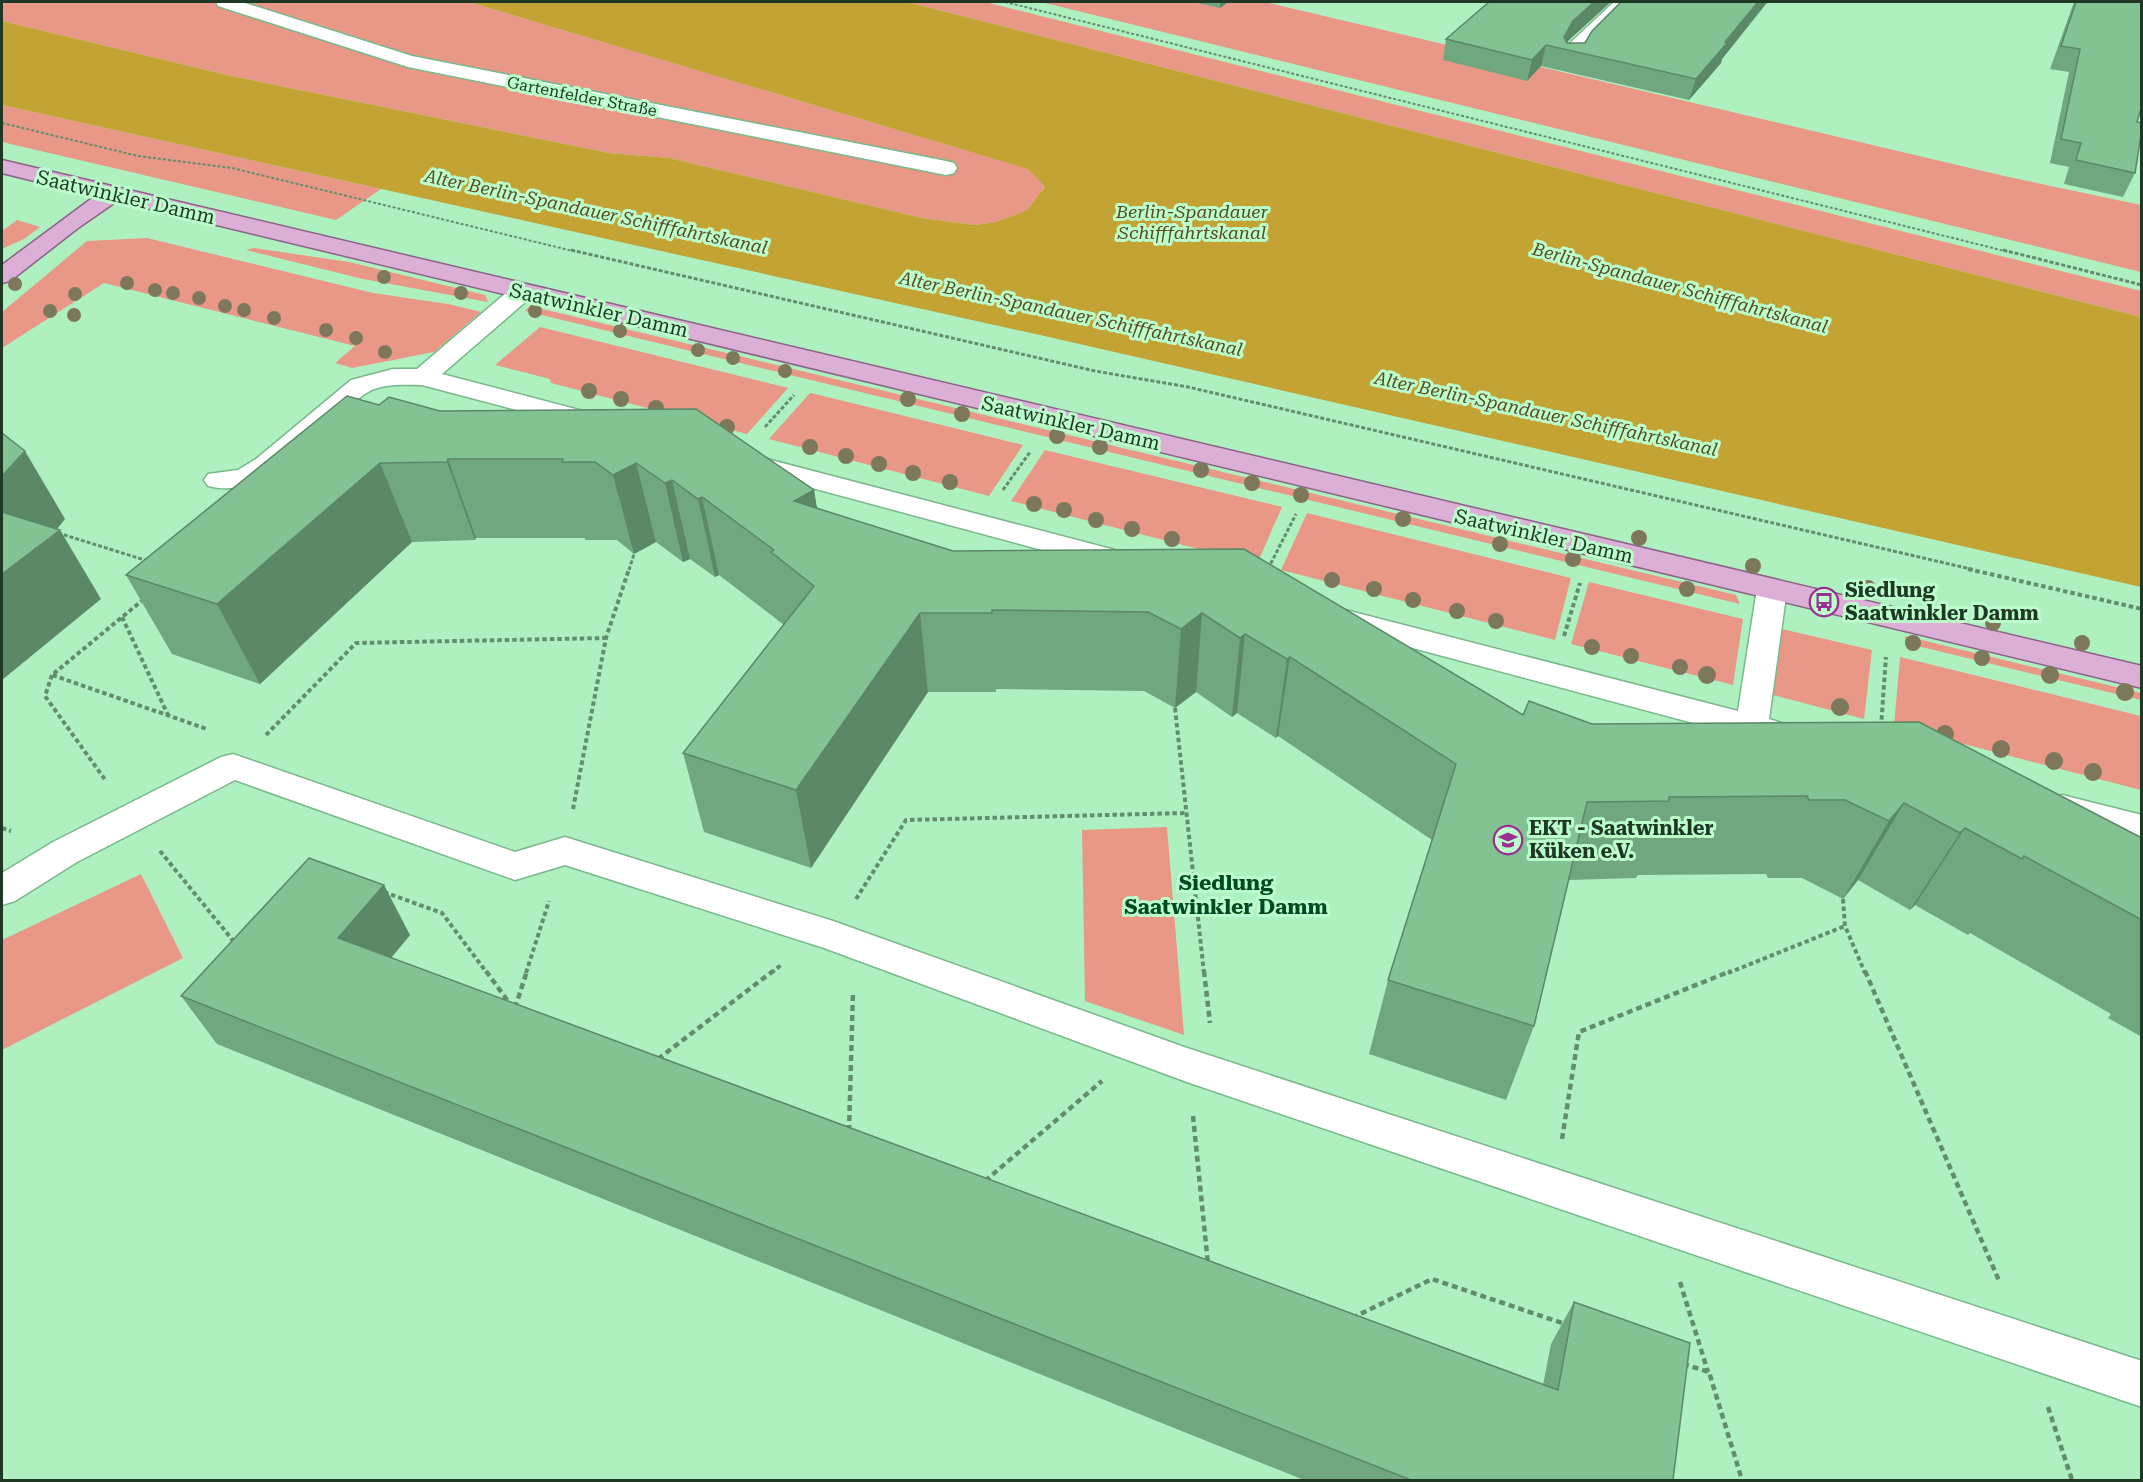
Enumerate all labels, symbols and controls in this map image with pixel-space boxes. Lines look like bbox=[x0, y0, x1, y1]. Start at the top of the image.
street label: Gartenfelder Straße bbox=[505, 73, 659, 120]
street label: Saatwinkler Damm bbox=[34, 165, 218, 229]
water label: Alter Berlin-Spandauer Schifffahrtskanal bbox=[422, 165, 769, 258]
water label: Berlin-Spandauer Schifffahrtskanal bbox=[1115, 201, 1268, 243]
water label: Berlin-Spandauer Schifffahrtskanal bbox=[1529, 238, 1830, 337]
water label: Alter Berlin-Spandauer Schifffahrtskanal bbox=[897, 267, 1244, 360]
street label: Saatwinkler Damm bbox=[507, 278, 691, 342]
water label: Alter Berlin-Spandauer Schifffahrtskanal bbox=[1372, 367, 1719, 460]
street label: Saatwinkler Damm bbox=[979, 391, 1163, 455]
street label: Saatwinkler Damm bbox=[1452, 504, 1636, 568]
place label: Siedlung Saatwinkler Damm bbox=[1845, 578, 2039, 625]
bus stop icon: Siedlung Saatwinkler Damm bbox=[1808, 586, 1840, 618]
place label: EKT - Saatwinkler Küken e.V. bbox=[1529, 816, 1714, 863]
school or university icon: EKT - Saatwinkler Küken e.V. bbox=[1492, 824, 1524, 856]
district label: Siedlung Saatwinkler Damm bbox=[1124, 871, 1328, 919]

